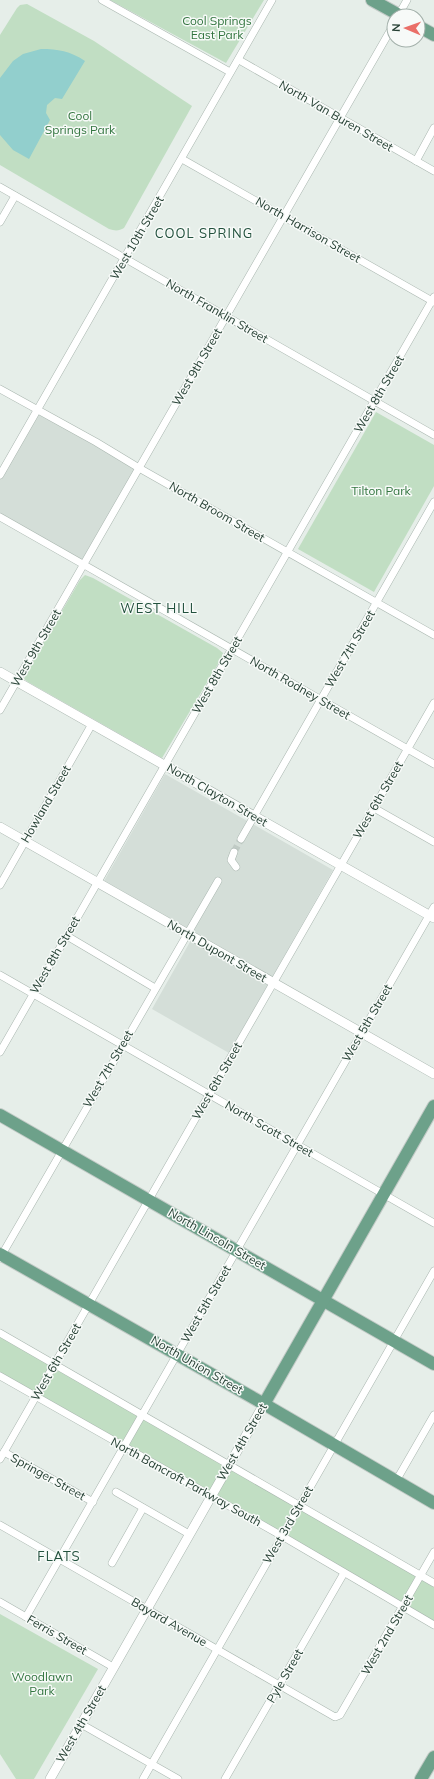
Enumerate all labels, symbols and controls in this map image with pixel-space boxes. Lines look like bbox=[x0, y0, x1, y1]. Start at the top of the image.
north arrow bbox=[386, 8, 426, 48]
park label: Cool Springs East Park bbox=[182, 13, 252, 42]
text: N bbox=[389, 23, 403, 32]
street label: North Van Buren Street bbox=[277, 77, 396, 154]
park label: Cool Springs Park bbox=[45, 108, 116, 137]
street label: West 10th Street bbox=[106, 193, 167, 282]
street label: North Harrison Street bbox=[253, 193, 364, 266]
district label: COOL SPRING bbox=[155, 225, 253, 241]
street label: North Franklin Street bbox=[164, 275, 271, 346]
street label: West 9th Street bbox=[168, 325, 225, 408]
street label: West 8th Street bbox=[350, 352, 407, 435]
street label: North Broom Street bbox=[167, 478, 268, 545]
park label: Tilton Park bbox=[351, 483, 412, 498]
district label: WEST HILL bbox=[120, 600, 198, 616]
street label: West 9th Street bbox=[7, 606, 64, 689]
street label: West 7th Street bbox=[321, 607, 378, 690]
street label: West 8th Street bbox=[188, 633, 245, 716]
street label: North Rodney Street bbox=[247, 653, 353, 722]
street label: West 6th Street bbox=[349, 758, 406, 841]
street label: North Clayton Street bbox=[164, 760, 270, 830]
street label: Howland Street bbox=[17, 762, 74, 845]
street label: West 8th Street bbox=[26, 913, 83, 996]
street label: North Dupont Street bbox=[165, 916, 270, 985]
street label: West 5th Street bbox=[338, 981, 395, 1064]
street label: West 7th Street bbox=[79, 1027, 136, 1110]
street label: West 6th Street bbox=[188, 1039, 245, 1122]
street label: North Scott Street bbox=[222, 1097, 316, 1160]
street label: North Lincoln Street bbox=[166, 1205, 269, 1273]
street label: West 5th Street bbox=[177, 1262, 234, 1345]
street label: West 6th Street bbox=[27, 1320, 84, 1403]
street label: North Union Street bbox=[149, 1332, 246, 1397]
street label: West 4th Street bbox=[213, 1400, 270, 1483]
street label: North Bancroft Parkway South bbox=[108, 1434, 264, 1529]
street label: Springer Street bbox=[8, 1450, 88, 1503]
street label: West 3rd Street bbox=[259, 1483, 316, 1566]
district label: FLATS bbox=[37, 1548, 81, 1564]
street label: West 2nd Street bbox=[358, 1592, 416, 1678]
street label: Bayard Avenue bbox=[129, 1594, 210, 1649]
street label: Ferris Street bbox=[25, 1611, 90, 1658]
street label: Pyle Street bbox=[263, 1646, 306, 1705]
park label: Woodlawn Park bbox=[12, 1669, 73, 1698]
street label: West 4th Street bbox=[52, 1682, 109, 1765]

